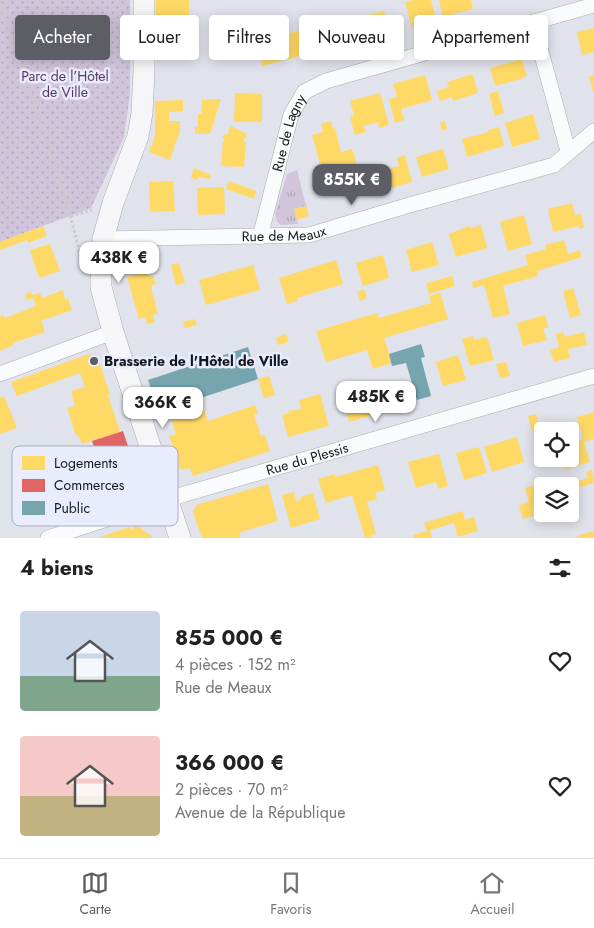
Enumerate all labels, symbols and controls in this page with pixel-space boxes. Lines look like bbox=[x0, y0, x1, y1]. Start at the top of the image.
chip: Acheter bbox=[15, 15, 110, 60]
chip: Louer bbox=[120, 15, 199, 60]
chip: Filtres bbox=[209, 15, 289, 60]
chip: Nouveau bbox=[299, 15, 404, 60]
chip: Appartement bbox=[414, 15, 548, 60]
park label: Parc de l’Hôtel de Ville bbox=[21, 66, 109, 102]
street label: Rue de Lagny bbox=[267, 90, 311, 174]
pin: 855K € bbox=[311, 164, 393, 206]
text: 855K € bbox=[323, 168, 381, 191]
street label: Rue de Meaux bbox=[241, 220, 328, 246]
pin: 438K € bbox=[78, 242, 160, 284]
text: 438K € bbox=[90, 246, 148, 269]
place label: Brasserie de l'Hôtel de Ville bbox=[104, 351, 288, 371]
marker: Brasserie de l'Hôtel de Ville bbox=[88, 355, 100, 367]
pin: 485K € bbox=[335, 380, 417, 423]
text: 485K € bbox=[347, 385, 405, 408]
pin: 366K € bbox=[122, 386, 204, 429]
text: 366K € bbox=[134, 391, 192, 414]
map controls bbox=[534, 422, 579, 522]
button: locate bbox=[534, 422, 579, 467]
street label: Rue du Plessis bbox=[264, 437, 351, 480]
legend bbox=[12, 446, 178, 526]
text: Logements bbox=[54, 453, 118, 473]
text: Commerces bbox=[54, 475, 125, 495]
button: layers bbox=[534, 477, 579, 522]
text: Public bbox=[54, 498, 90, 518]
text: 4 biens bbox=[20, 553, 93, 583]
icon: filters bbox=[546, 554, 574, 582]
text: 855 000 € bbox=[175, 623, 283, 653]
icon: home bbox=[60, 631, 120, 691]
icon: heart bbox=[546, 647, 574, 675]
text: 4 pièces · 152 m² bbox=[175, 653, 296, 676]
text: Rue de Meaux bbox=[175, 676, 272, 699]
text: 366 000 € bbox=[175, 748, 284, 778]
icon: home bbox=[60, 756, 120, 816]
icon: heart bbox=[546, 772, 574, 800]
text: 2 pièces · 70 m² bbox=[175, 778, 288, 801]
text: Avenue de la République bbox=[175, 801, 345, 824]
tab: Carte bbox=[80, 869, 111, 919]
tab: Favoris bbox=[270, 869, 311, 919]
tab: Accueil bbox=[470, 869, 514, 919]

